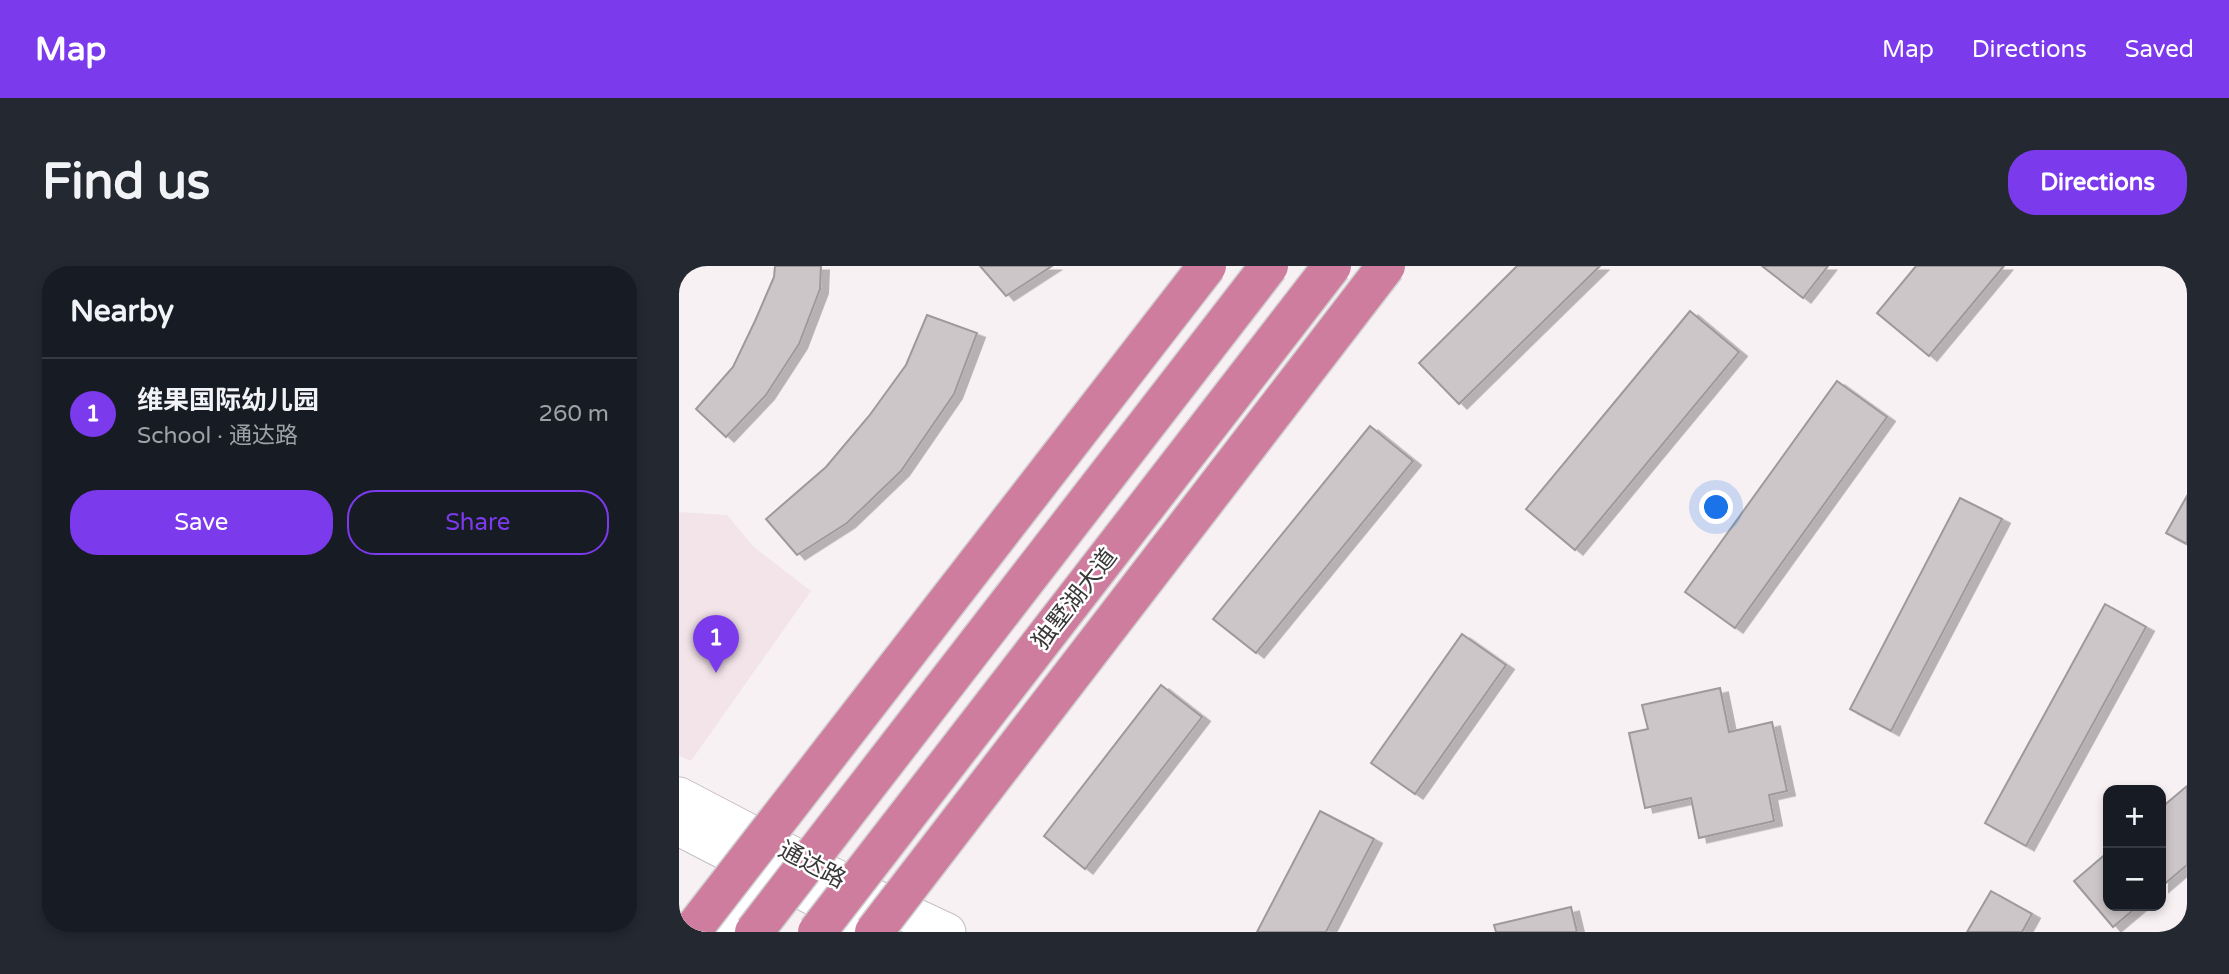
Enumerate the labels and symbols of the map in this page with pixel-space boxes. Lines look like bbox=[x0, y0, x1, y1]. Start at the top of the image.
your location bbox=[1699, 490, 1733, 524]
street label: 独墅湖大道 bbox=[1027, 543, 1123, 655]
pin: 1 bbox=[693, 615, 739, 673]
street label: 通达路 bbox=[773, 835, 851, 895]

